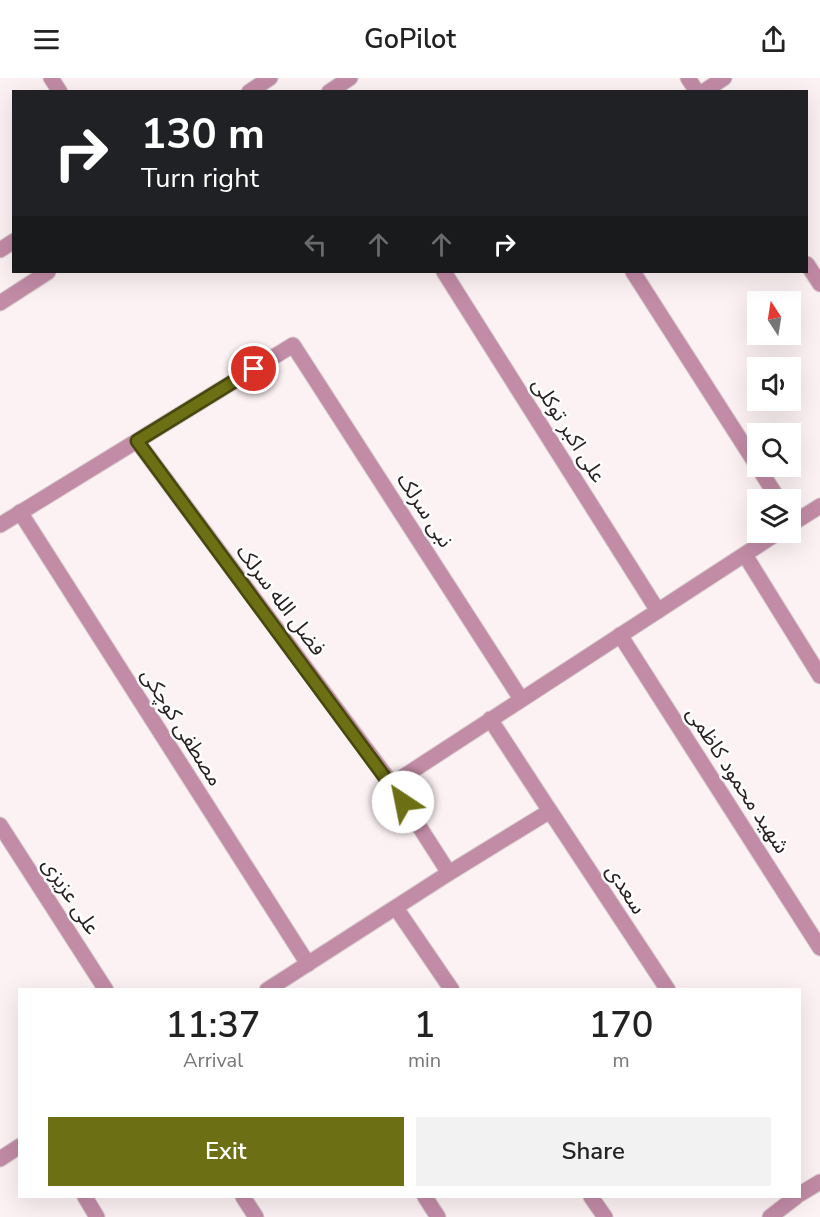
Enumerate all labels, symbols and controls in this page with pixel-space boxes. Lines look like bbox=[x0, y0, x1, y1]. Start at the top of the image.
text: GoPilot bbox=[364, 21, 456, 58]
icon: menu bbox=[30, 23, 63, 56]
icon: share bbox=[757, 23, 790, 56]
text: 130 m bbox=[141, 106, 265, 163]
icon: right bbox=[42, 114, 120, 192]
text: Turn right bbox=[141, 160, 259, 197]
icon: left bbox=[299, 228, 332, 261]
icon: ahead bbox=[362, 228, 395, 261]
icon: ahead bbox=[425, 228, 458, 261]
icon: right bbox=[488, 228, 521, 261]
north arrow bbox=[747, 291, 801, 345]
map controls bbox=[747, 291, 801, 543]
pin bbox=[228, 343, 279, 394]
icon: arrive bbox=[237, 352, 270, 385]
button: sound bbox=[747, 357, 801, 411]
street label: علی اکبر توکلی bbox=[526, 372, 612, 488]
button: search bbox=[747, 423, 801, 477]
street label: نبی سرلک bbox=[390, 467, 460, 553]
button: layers bbox=[747, 489, 801, 543]
street label: فضل الله سرلک bbox=[230, 539, 332, 661]
street label: مصطفی کوچکی bbox=[135, 663, 229, 791]
street label: شهید محمود کاظمی bbox=[680, 701, 796, 859]
position arrow bbox=[371, 770, 435, 834]
street label: علی عزیزی bbox=[36, 852, 106, 940]
street label: سعدی bbox=[599, 859, 653, 919]
text: 11:37 bbox=[166, 1001, 260, 1050]
text: 1 bbox=[414, 1001, 435, 1050]
text: 170 bbox=[589, 1001, 653, 1050]
text: Arrival bbox=[183, 1047, 243, 1074]
text: min bbox=[408, 1047, 441, 1074]
text: m bbox=[613, 1047, 630, 1074]
button: Exit bbox=[48, 1117, 404, 1186]
button: Share bbox=[416, 1117, 771, 1186]

